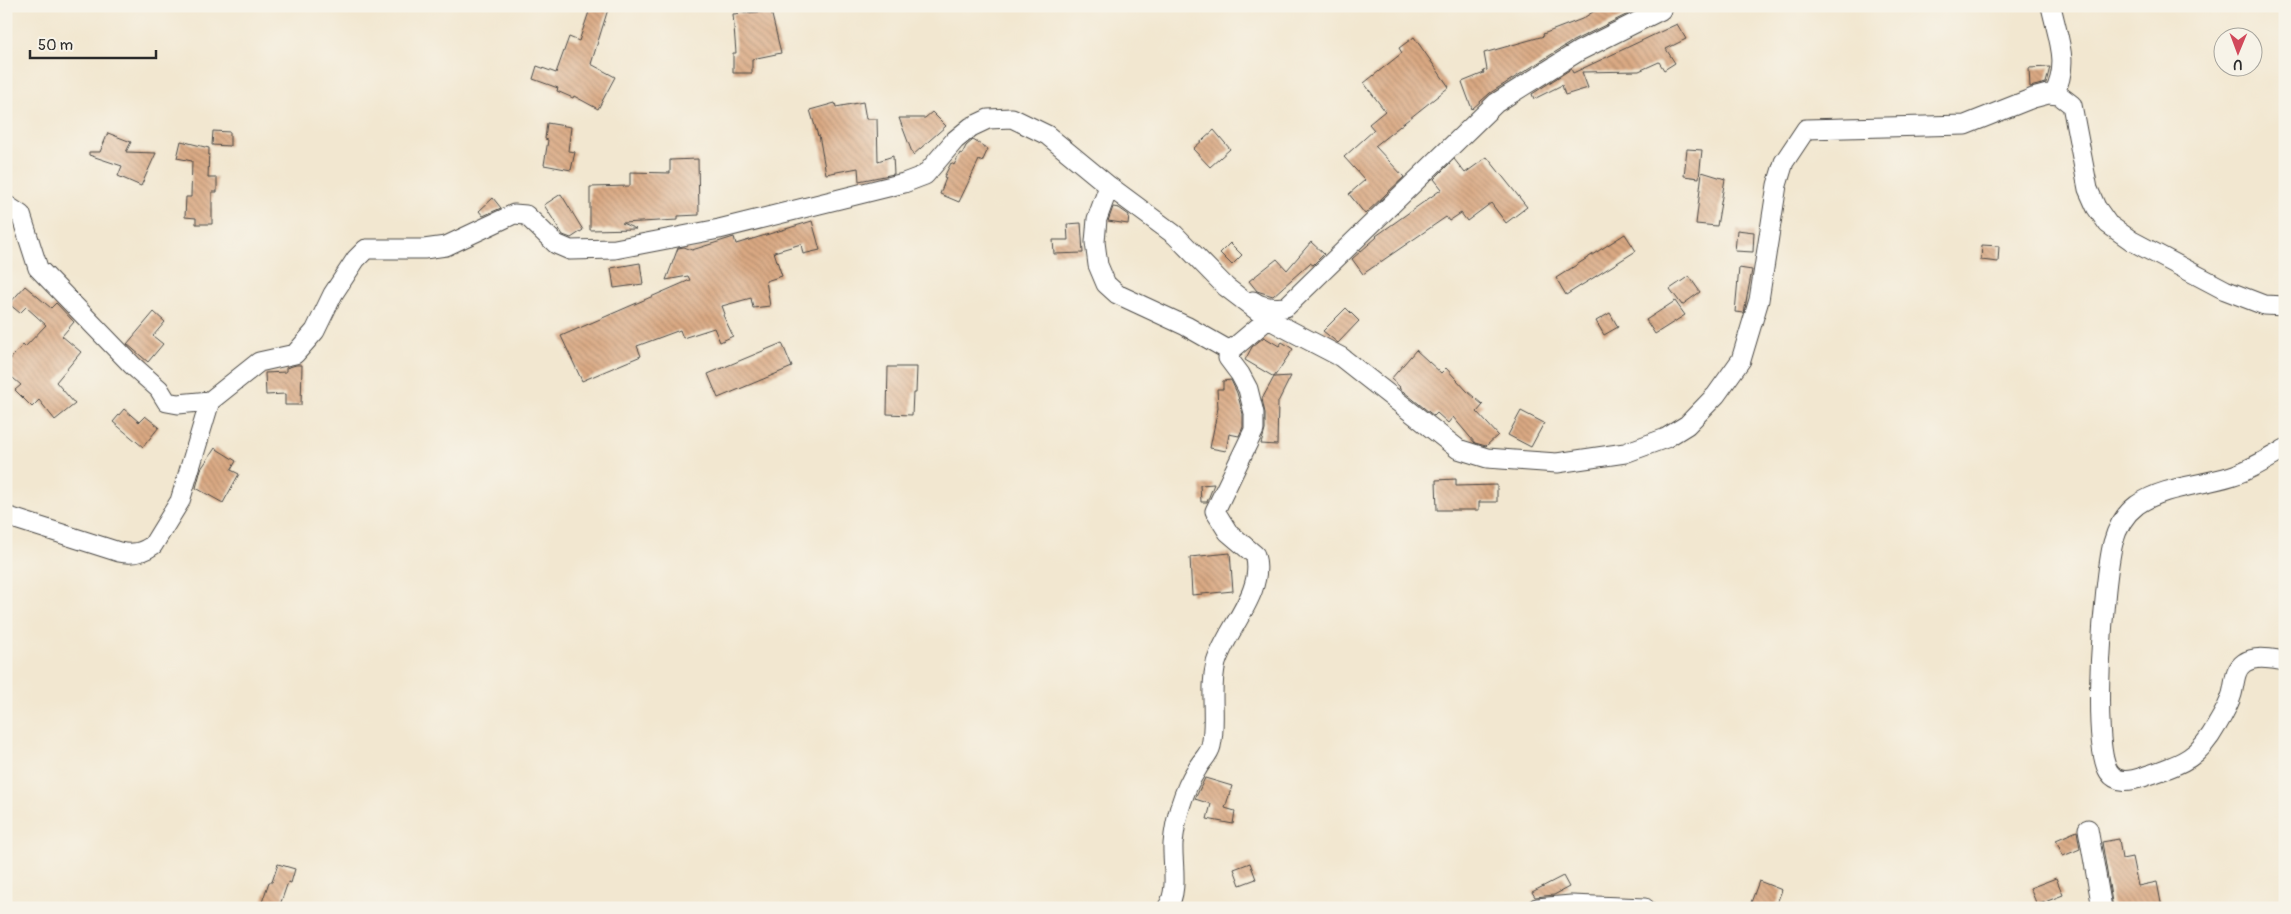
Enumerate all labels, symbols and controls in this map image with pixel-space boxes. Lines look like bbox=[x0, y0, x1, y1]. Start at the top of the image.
scale bar bbox=[30, 28, 156, 60]
north arrow bbox=[2214, 28, 2264, 78]
text: 50 m bbox=[38, 36, 73, 55]
text: U bbox=[2233, 56, 2243, 73]

